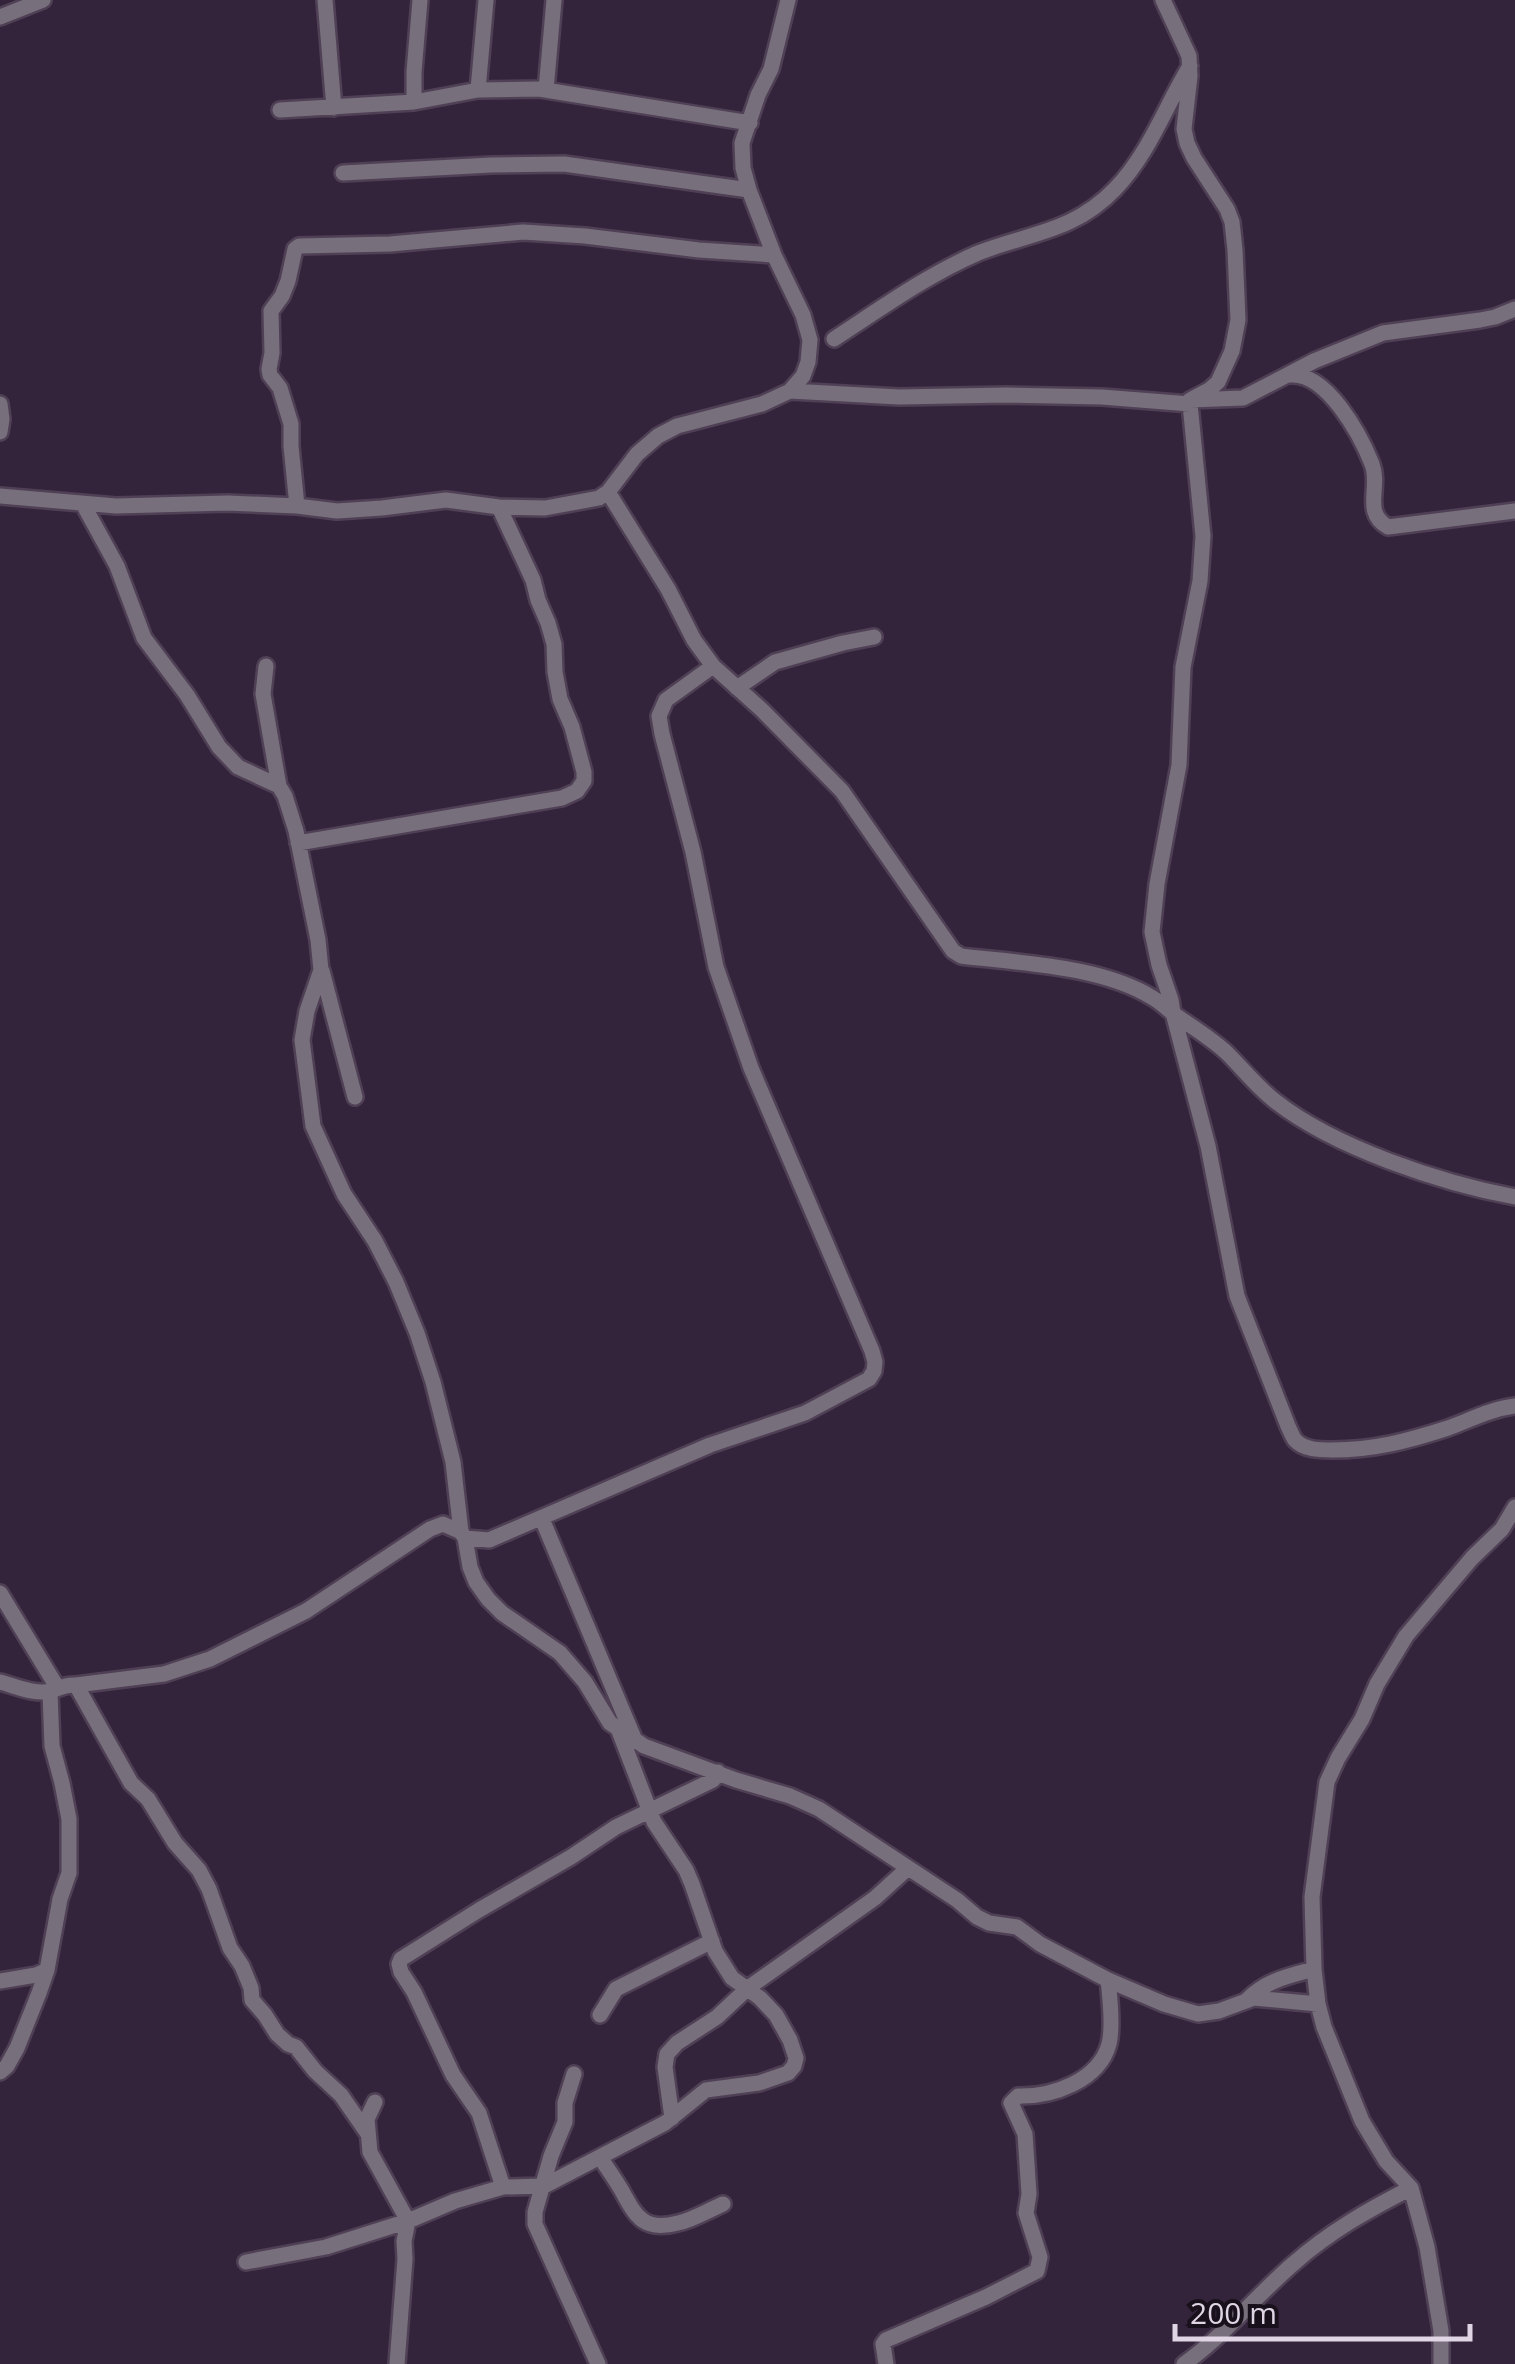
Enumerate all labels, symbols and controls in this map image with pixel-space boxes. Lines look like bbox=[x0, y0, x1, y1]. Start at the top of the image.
scale bar bbox=[1175, 2279, 1470, 2341]
text: 200 m bbox=[1190, 2292, 1277, 2333]

